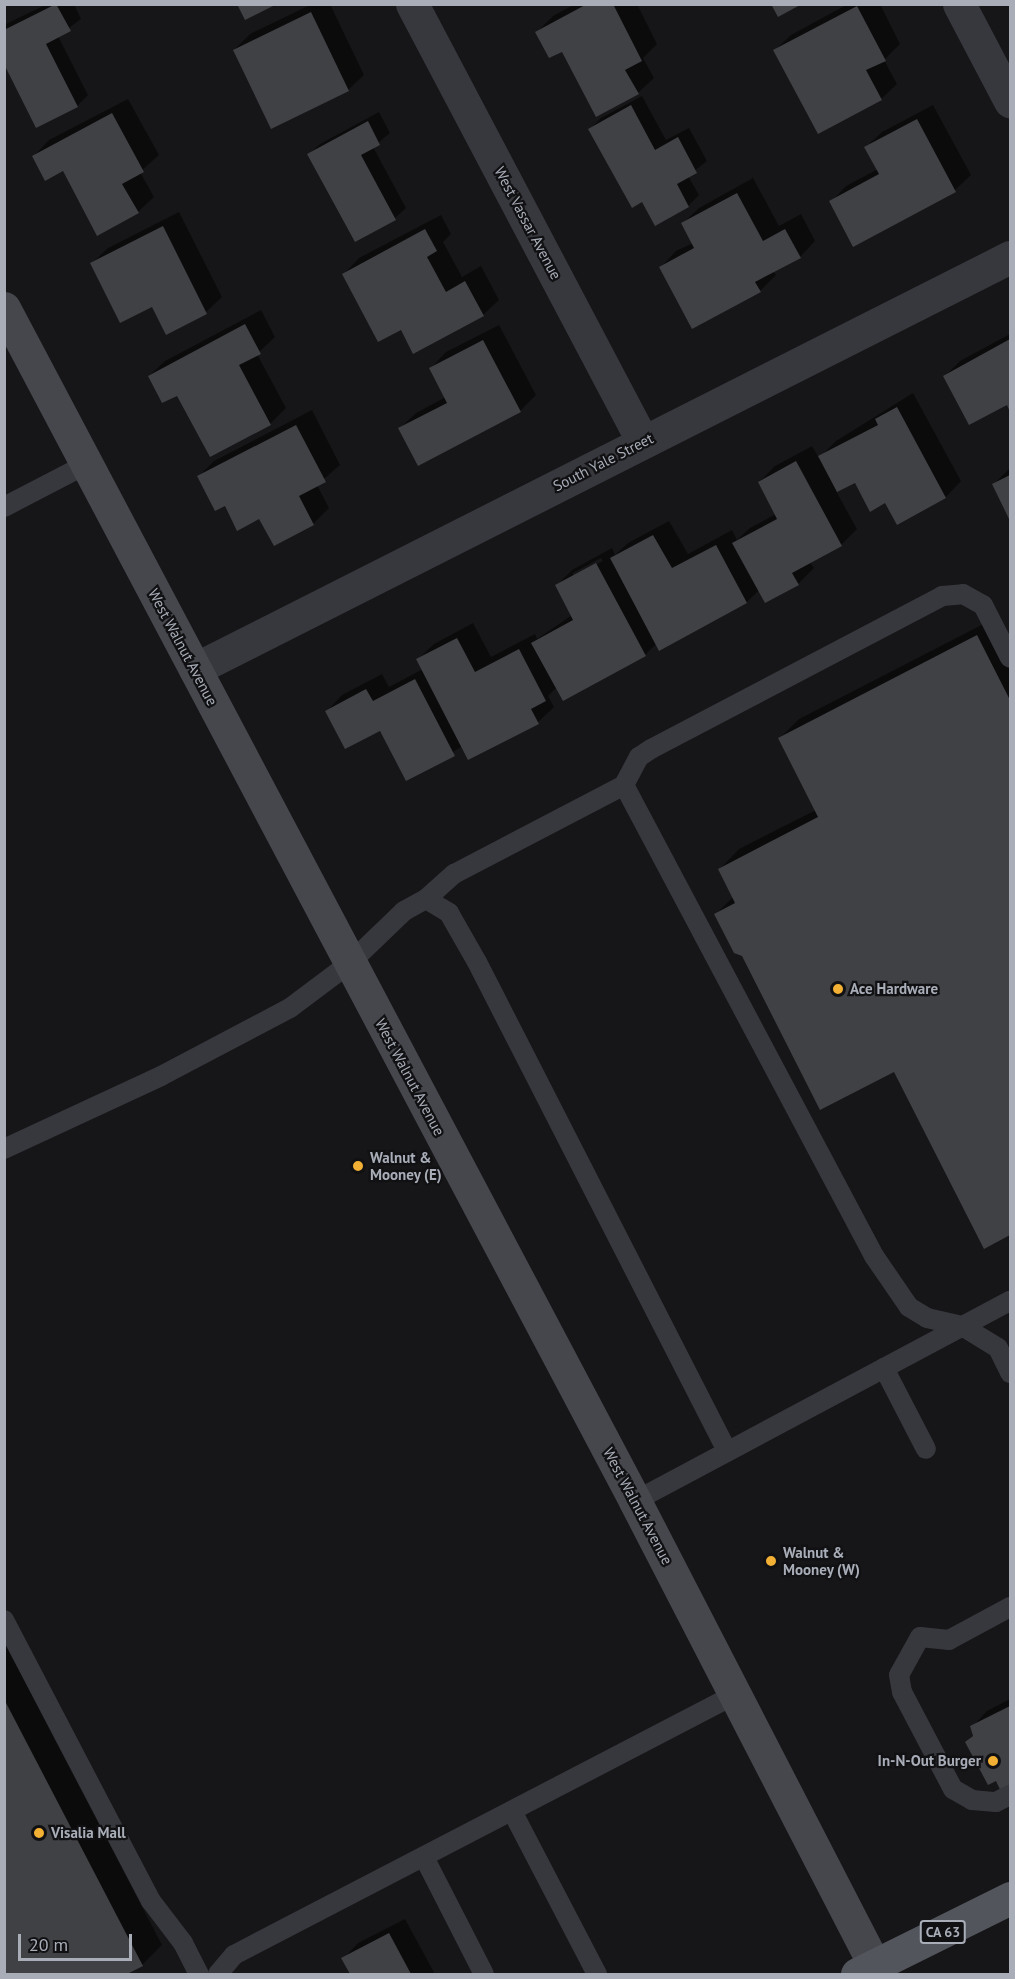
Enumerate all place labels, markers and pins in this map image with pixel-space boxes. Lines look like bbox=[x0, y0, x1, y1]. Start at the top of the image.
place label: Ace Hardware bbox=[850, 980, 938, 998]
marker: Ace Hardware bbox=[831, 982, 845, 996]
place label: Walnut & Mooney (E) bbox=[370, 1148, 442, 1183]
marker: Walnut & Mooney (E) bbox=[351, 1159, 365, 1173]
place label: Walnut & Mooney (W) bbox=[783, 1543, 860, 1578]
marker: Walnut & Mooney (W) bbox=[764, 1554, 778, 1568]
place label: In-N-Out Burger bbox=[878, 1752, 981, 1770]
marker: In-N-Out Burger bbox=[986, 1754, 1000, 1768]
place label: Visalia Mall bbox=[51, 1824, 126, 1842]
marker: Visalia Mall bbox=[32, 1826, 46, 1840]

